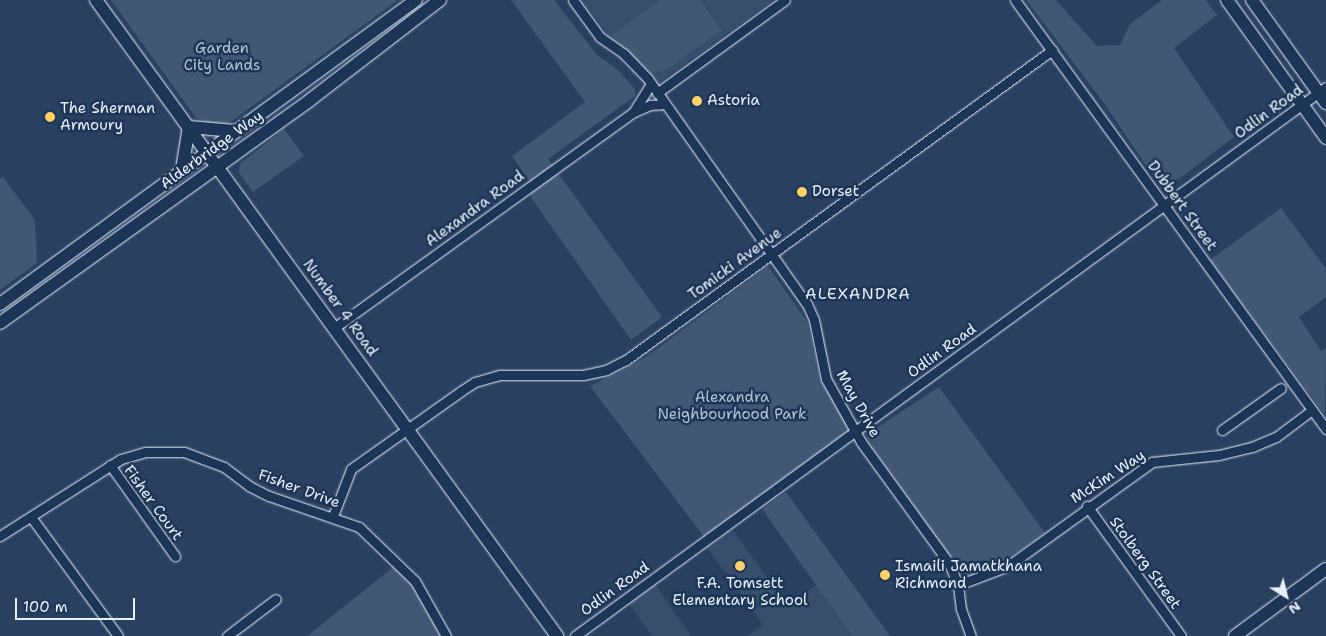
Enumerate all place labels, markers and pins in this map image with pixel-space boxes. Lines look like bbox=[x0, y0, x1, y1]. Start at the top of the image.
place label: Astoria bbox=[707, 92, 760, 110]
marker: Astoria bbox=[691, 95, 703, 107]
place label: The Sherman Armoury bbox=[60, 99, 155, 134]
marker: The Sherman Armoury bbox=[44, 111, 56, 123]
place label: Dorset bbox=[812, 183, 859, 201]
marker: Dorset bbox=[796, 186, 808, 198]
place label: Ismaili Jamatkhana Richmond bbox=[895, 557, 1042, 592]
marker: F.A. Tomsett Elementary School bbox=[734, 560, 746, 572]
marker: Ismaili Jamatkhana Richmond bbox=[879, 569, 891, 581]
place label: F.A. Tomsett Elementary School bbox=[672, 574, 808, 609]

